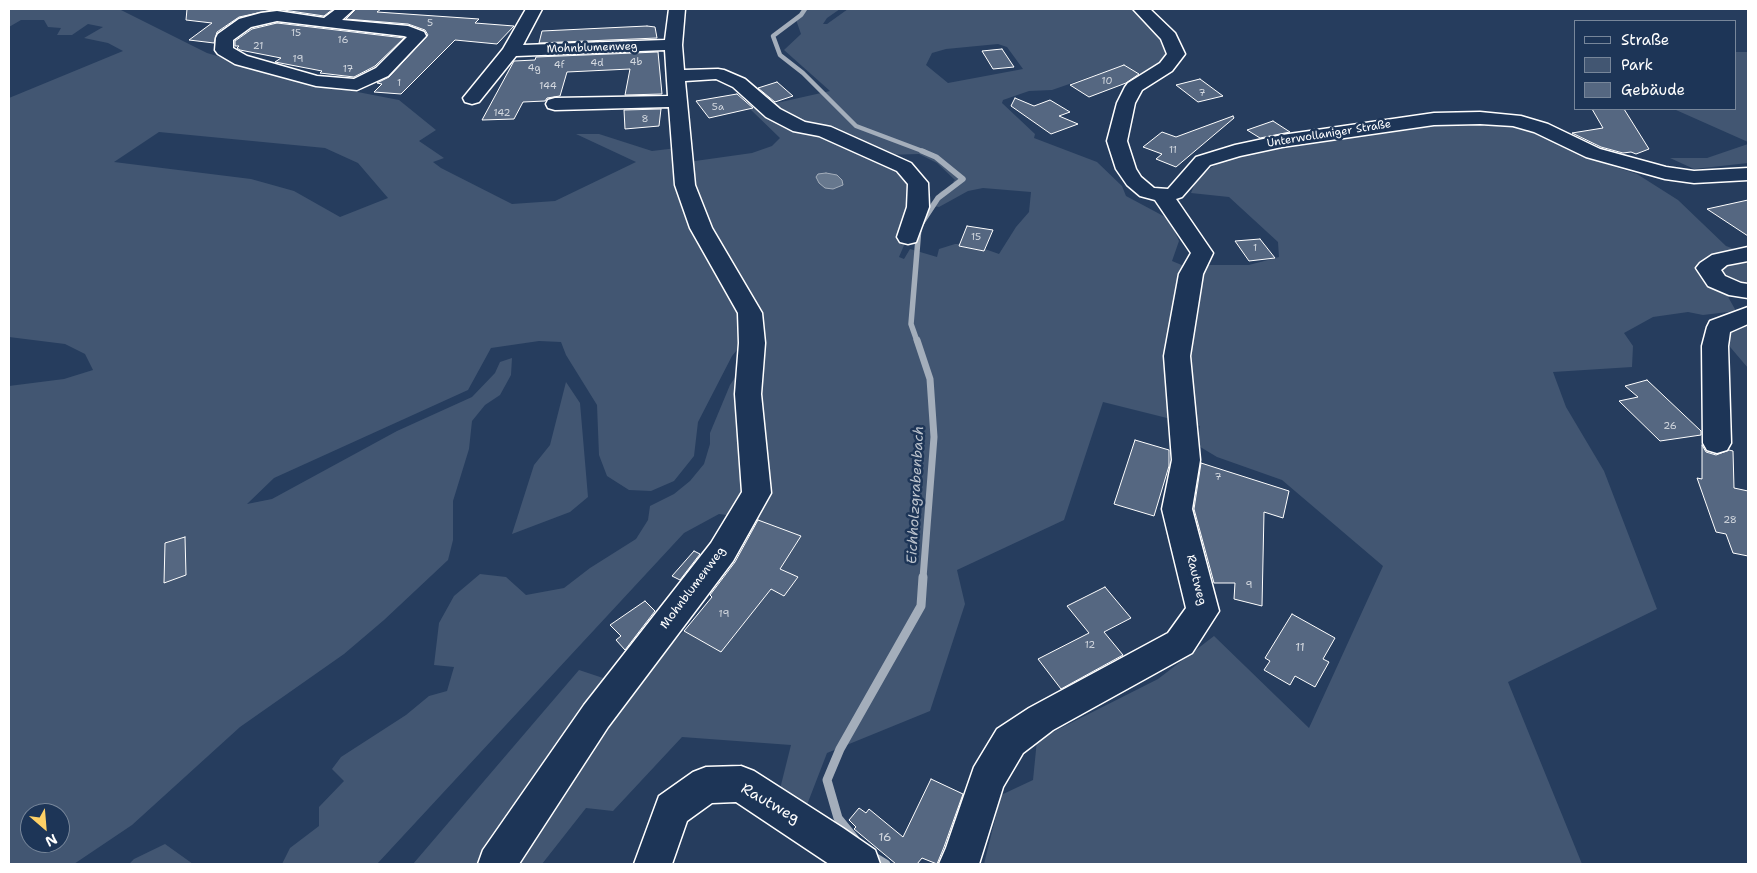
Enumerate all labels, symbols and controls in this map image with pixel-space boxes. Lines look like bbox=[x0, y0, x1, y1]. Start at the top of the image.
house number: 5 bbox=[427, 17, 433, 29]
legend bbox=[1574, 20, 1737, 110]
house number: 15 bbox=[291, 27, 301, 39]
text: Straße bbox=[1621, 30, 1669, 50]
house number: 16 bbox=[338, 34, 348, 46]
house number: 21 bbox=[253, 40, 263, 52]
street label: Mohnblumenweg bbox=[546, 40, 638, 56]
house number: 19 bbox=[293, 53, 303, 65]
text: Park bbox=[1621, 55, 1653, 75]
house number: 4b bbox=[630, 56, 642, 68]
house number: 4d bbox=[590, 57, 604, 69]
house number: 4f bbox=[554, 59, 564, 71]
house number: 4g bbox=[527, 62, 541, 74]
house number: 17 bbox=[343, 63, 353, 75]
house number: 10 bbox=[1102, 75, 1112, 87]
house number: 1 bbox=[397, 77, 401, 89]
house number: 144 bbox=[539, 80, 557, 92]
text: Gebäude bbox=[1621, 80, 1685, 100]
house number: 7 bbox=[1199, 87, 1205, 99]
house number: 5a bbox=[712, 101, 724, 113]
house number: 142 bbox=[493, 107, 511, 119]
house number: 8 bbox=[642, 113, 648, 125]
street label: Unterwollaniger Straße bbox=[1266, 118, 1392, 150]
house number: 11 bbox=[1169, 144, 1177, 156]
house number: 15 bbox=[971, 231, 981, 243]
house number: 1 bbox=[1253, 242, 1257, 254]
house number: 26 bbox=[1663, 420, 1677, 432]
water label: Eichholzgrabenbach bbox=[904, 425, 928, 565]
house number: 7 bbox=[1215, 471, 1221, 483]
house number: 28 bbox=[1723, 514, 1737, 526]
street label: Mohnblumenweg bbox=[657, 544, 729, 632]
street label: Rautweg bbox=[1183, 553, 1209, 607]
house number: 9 bbox=[1246, 579, 1252, 591]
house number: 19 bbox=[719, 608, 729, 620]
house number: 12 bbox=[1085, 639, 1095, 651]
house number: 11 bbox=[1295, 641, 1305, 655]
street label: Rautweg bbox=[738, 780, 802, 828]
north arrow bbox=[20, 803, 70, 853]
text: N bbox=[42, 830, 60, 851]
house number: 16 bbox=[878, 831, 892, 845]

